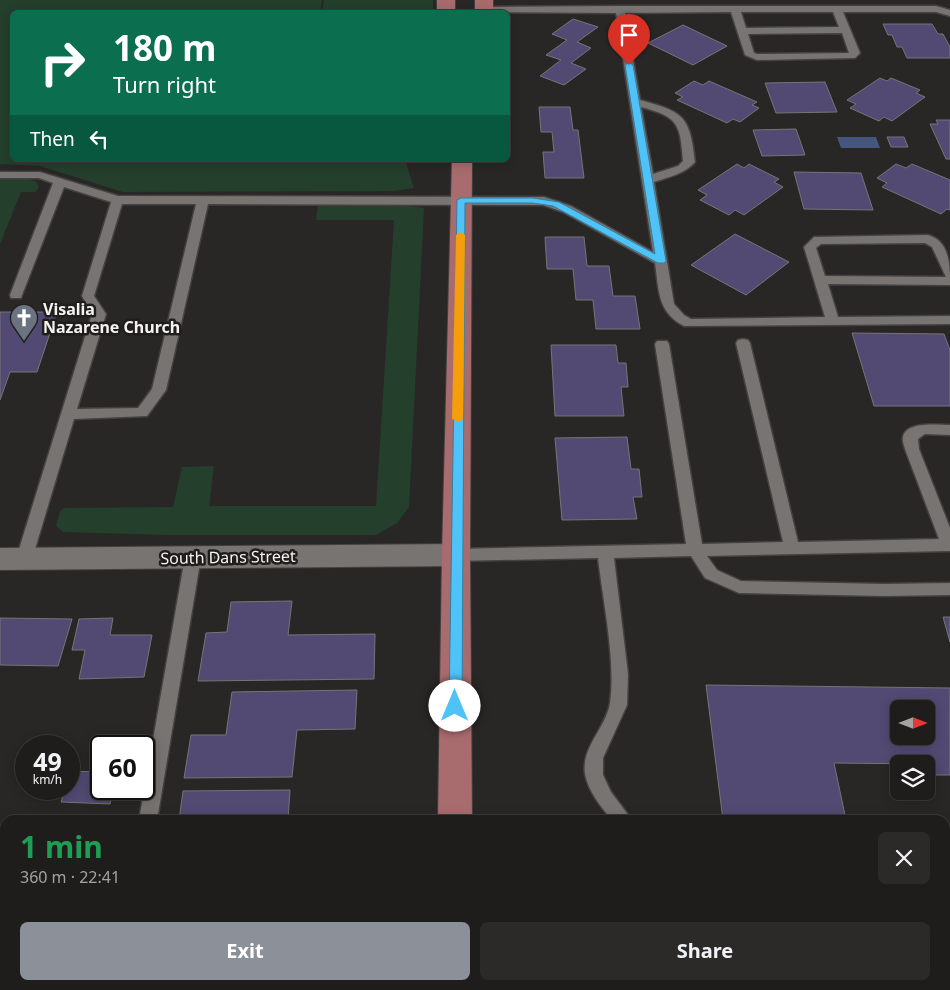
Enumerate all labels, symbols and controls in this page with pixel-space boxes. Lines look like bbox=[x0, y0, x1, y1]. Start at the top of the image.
pin bbox=[608, 14, 650, 65]
icon: arrive bbox=[615, 21, 643, 49]
text: 180 m bbox=[113, 24, 216, 71]
icon: right bbox=[30, 30, 95, 95]
text: Turn right bbox=[113, 69, 216, 99]
icon: left bbox=[85, 125, 113, 153]
text: Then bbox=[30, 126, 75, 152]
place label: Visalia Nazarene Church bbox=[43, 298, 180, 338]
church icon: Visalia Nazarene Church bbox=[9, 303, 39, 342]
street label: South Dans Street bbox=[160, 545, 296, 569]
position arrow bbox=[428, 679, 480, 731]
north arrow bbox=[890, 700, 935, 745]
map controls bbox=[890, 700, 935, 800]
speed limit sign: 60 bbox=[90, 735, 155, 800]
text: 49 bbox=[33, 744, 62, 778]
button: layers bbox=[890, 755, 935, 800]
text: km/h bbox=[33, 771, 62, 788]
text: 1 min bbox=[20, 826, 103, 867]
button: close bbox=[878, 832, 930, 884]
text: 360 m · 22:41 bbox=[20, 866, 120, 888]
button: Exit bbox=[20, 922, 470, 980]
button: Share bbox=[480, 922, 930, 980]

